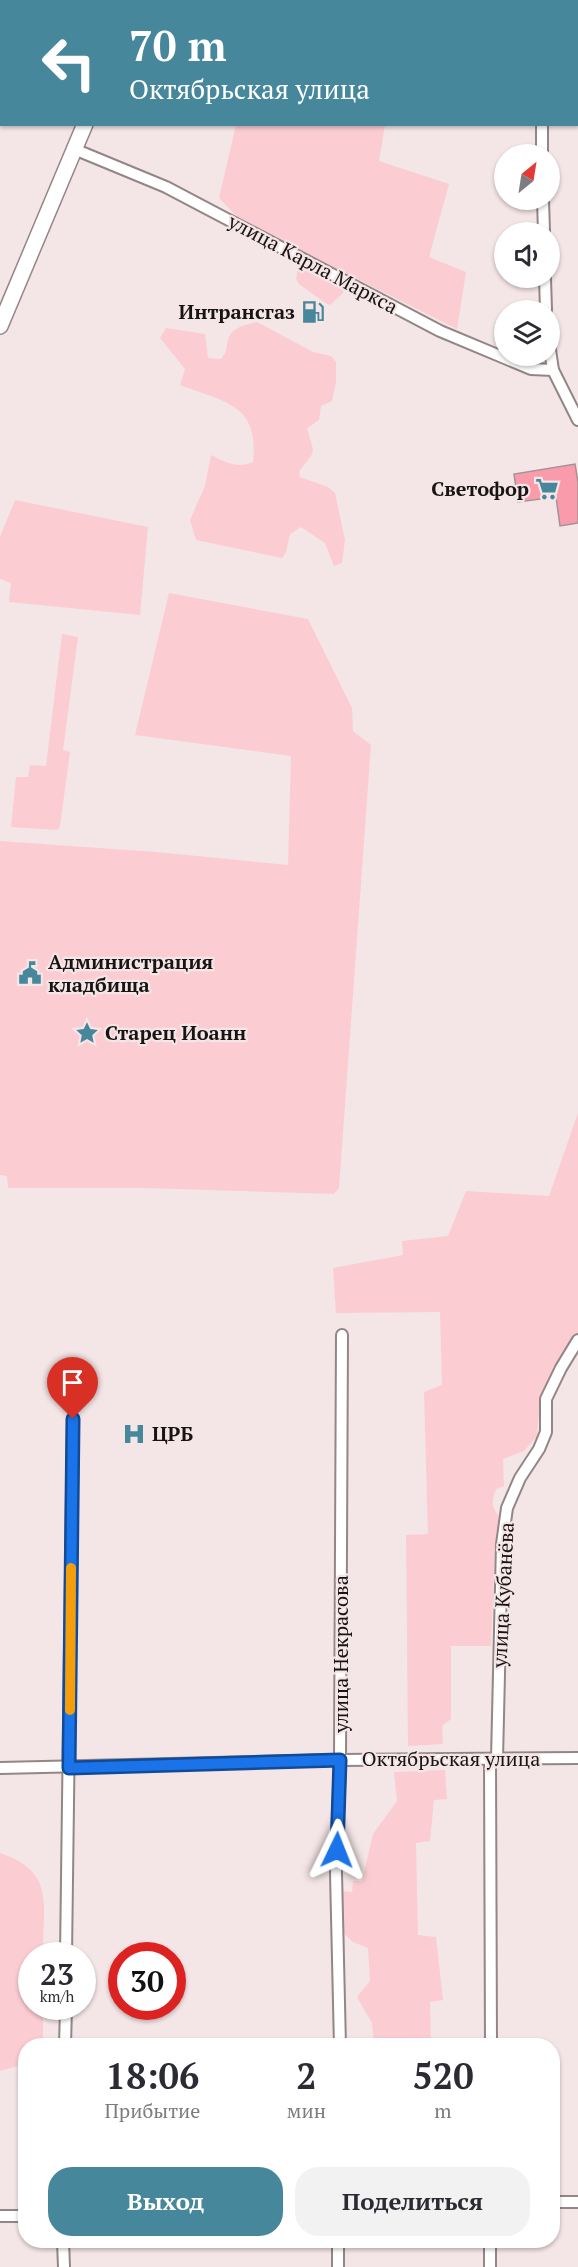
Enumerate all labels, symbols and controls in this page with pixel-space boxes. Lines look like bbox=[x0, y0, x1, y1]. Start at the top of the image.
text: 70 m bbox=[129, 17, 227, 73]
icon: left bbox=[30, 24, 108, 102]
text: Октябрьская улица bbox=[129, 71, 370, 107]
north arrow bbox=[494, 144, 560, 210]
map controls bbox=[494, 144, 560, 366]
street label: улица Карла Маркса bbox=[223, 207, 403, 320]
button: sound bbox=[494, 222, 560, 288]
place label: Интрансгаз bbox=[179, 298, 295, 325]
fuel station icon: Интрансгаз bbox=[300, 299, 326, 325]
button: layers bbox=[494, 300, 560, 366]
place label: Светофор bbox=[431, 475, 529, 502]
supermarket icon: Светофор bbox=[534, 476, 560, 502]
place label: Администрация кладбища bbox=[48, 948, 214, 998]
public building icon: Администрация кладбища bbox=[17, 960, 43, 986]
place label: Старец Иоанн bbox=[105, 1019, 246, 1046]
place icon: Старец Иоанн bbox=[74, 1020, 100, 1046]
pin bbox=[47, 1357, 98, 1419]
icon: arrive bbox=[56, 1366, 89, 1399]
place label: ЦРБ bbox=[152, 1420, 193, 1447]
hospital icon: ЦРБ bbox=[121, 1421, 147, 1447]
street label: улица Кубанёва bbox=[485, 1522, 520, 1669]
street label: улица Некрасова bbox=[327, 1575, 354, 1734]
street label: Октябрьская улица bbox=[362, 1745, 540, 1772]
position arrow bbox=[305, 1818, 369, 1882]
speed limit sign: 30 bbox=[108, 1942, 186, 2020]
text: 23 bbox=[40, 1954, 74, 1994]
text: km/h bbox=[40, 1986, 74, 2006]
text: 18:06 bbox=[106, 2052, 199, 2099]
text: 2 bbox=[296, 2052, 317, 2099]
text: 520 bbox=[412, 2052, 474, 2099]
text: Прибытие bbox=[104, 2097, 200, 2124]
text: мин bbox=[287, 2097, 326, 2124]
text: m bbox=[434, 2097, 452, 2124]
button: Выход bbox=[48, 2167, 283, 2236]
button: Поделиться bbox=[295, 2167, 530, 2236]

